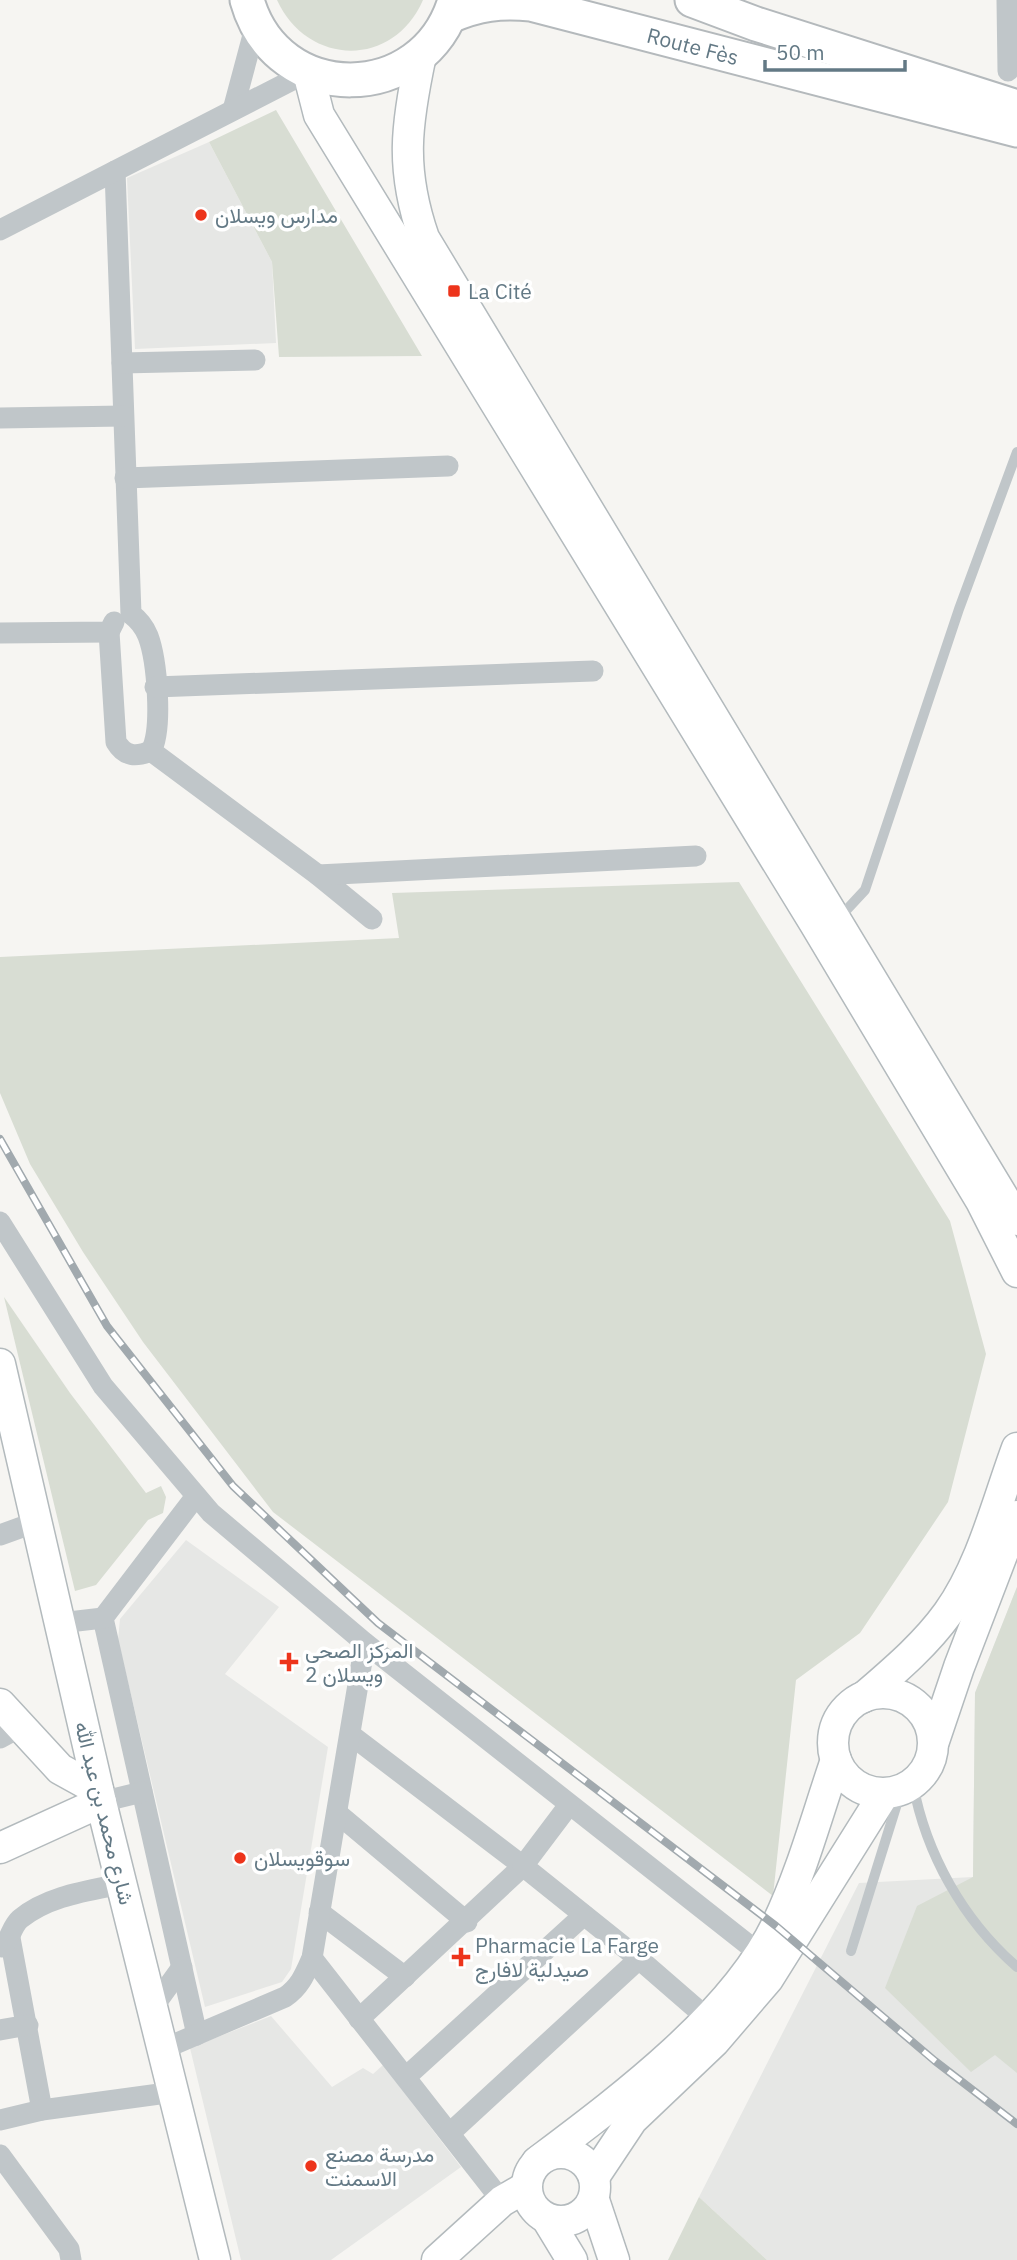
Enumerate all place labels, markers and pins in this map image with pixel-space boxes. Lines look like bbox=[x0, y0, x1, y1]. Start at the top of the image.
place label: مدارس ويسلان bbox=[215, 201, 338, 229]
marker: مدارس ويسلان bbox=[193, 207, 209, 223]
place label: La Cité bbox=[468, 277, 532, 305]
marker: La Cité bbox=[446, 283, 462, 299]
place label: المركز الصحي ويسلان 2 bbox=[305, 1636, 413, 1688]
marker: المركز الصحي ويسلان 2 bbox=[279, 1652, 299, 1672]
place label: سوقويسلان bbox=[254, 1844, 350, 1872]
marker: سوقويسلان bbox=[232, 1850, 248, 1866]
place label: Pharmacie La Farge صيدلية لافارج bbox=[475, 1931, 659, 1984]
marker: Pharmacie La Farge صيدلية لافارج bbox=[453, 1949, 469, 1965]
place label: مدرسة مصنع الاسمنت bbox=[325, 2140, 434, 2192]
marker: مدرسة مصنع الاسمنت bbox=[303, 2158, 319, 2174]

